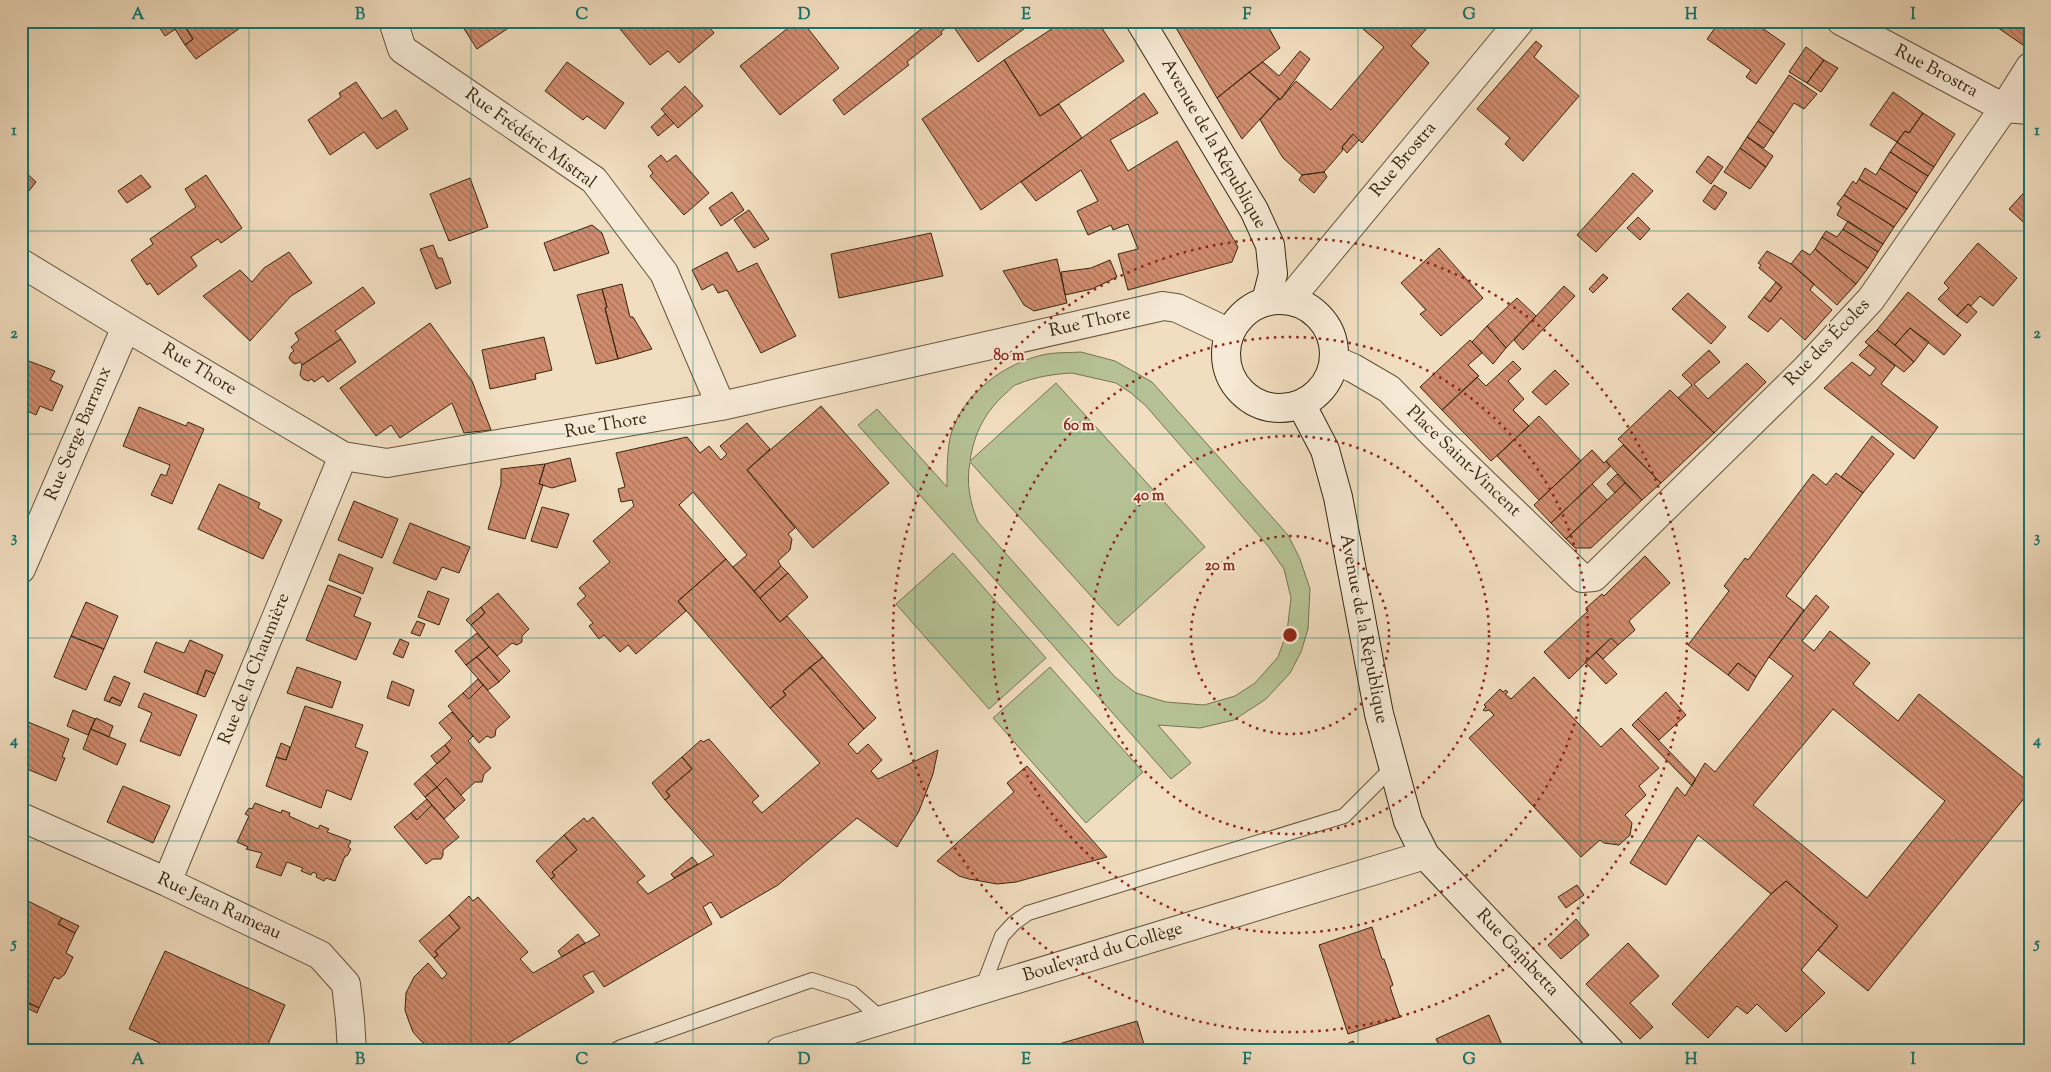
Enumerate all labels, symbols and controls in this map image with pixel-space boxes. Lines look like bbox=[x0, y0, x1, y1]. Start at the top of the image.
text: A bbox=[132, 4, 145, 27]
text: B bbox=[355, 4, 365, 27]
text: C bbox=[576, 4, 589, 27]
text: D bbox=[798, 4, 811, 27]
text: E bbox=[1021, 4, 1031, 27]
text: F bbox=[1243, 4, 1252, 27]
text: G bbox=[1462, 4, 1476, 27]
text: H bbox=[1685, 4, 1698, 27]
text: I bbox=[1910, 4, 1916, 27]
street label: Rue Brostra bbox=[1890, 39, 1982, 105]
street label: Avenue de la République bbox=[1154, 54, 1272, 234]
street label: Rue Frédéric Mistral bbox=[459, 82, 601, 196]
street label: Rue Brostra bbox=[1365, 117, 1443, 203]
text: 1 bbox=[11, 120, 17, 143]
text: 1 bbox=[2034, 120, 2040, 143]
street label: Rue des Écoles bbox=[1779, 293, 1877, 393]
street label: Rue Thore bbox=[1047, 301, 1133, 345]
text: 2 bbox=[10, 323, 18, 346]
text: 2 bbox=[2033, 323, 2041, 346]
street label: Rue Thore bbox=[157, 337, 241, 403]
text: 80 m bbox=[993, 346, 1025, 367]
street label: Rue Serge Barranx bbox=[39, 363, 119, 505]
street label: Place Saint-Vincent bbox=[1400, 400, 1526, 524]
street label: Rue Thore bbox=[563, 406, 649, 446]
text: 60 m bbox=[1064, 416, 1095, 437]
text: 40 m bbox=[1133, 486, 1165, 507]
text: 3 bbox=[11, 527, 18, 550]
text: 3 bbox=[2034, 527, 2041, 550]
street label: Avenue de la République bbox=[1332, 532, 1394, 726]
text: 20 m bbox=[1205, 556, 1236, 577]
street label: Rue de la Chaumière bbox=[213, 589, 297, 749]
centre of rings bbox=[1281, 626, 1299, 644]
text: 4 bbox=[9, 730, 18, 753]
text: 4 bbox=[2032, 730, 2041, 753]
street label: Rue Jean Rameau bbox=[153, 867, 285, 947]
street label: Rue Gambetta bbox=[1469, 903, 1565, 1003]
street label: Boulevard du Collège bbox=[1020, 916, 1186, 990]
text: 5 bbox=[9, 933, 17, 956]
text: 5 bbox=[2032, 933, 2040, 956]
text: A bbox=[132, 1049, 145, 1072]
text: B bbox=[355, 1049, 365, 1072]
text: C bbox=[576, 1049, 589, 1072]
text: D bbox=[798, 1049, 811, 1072]
text: E bbox=[1021, 1049, 1031, 1072]
text: F bbox=[1243, 1049, 1252, 1072]
text: G bbox=[1462, 1049, 1476, 1072]
text: H bbox=[1685, 1049, 1698, 1072]
text: I bbox=[1910, 1049, 1916, 1072]

